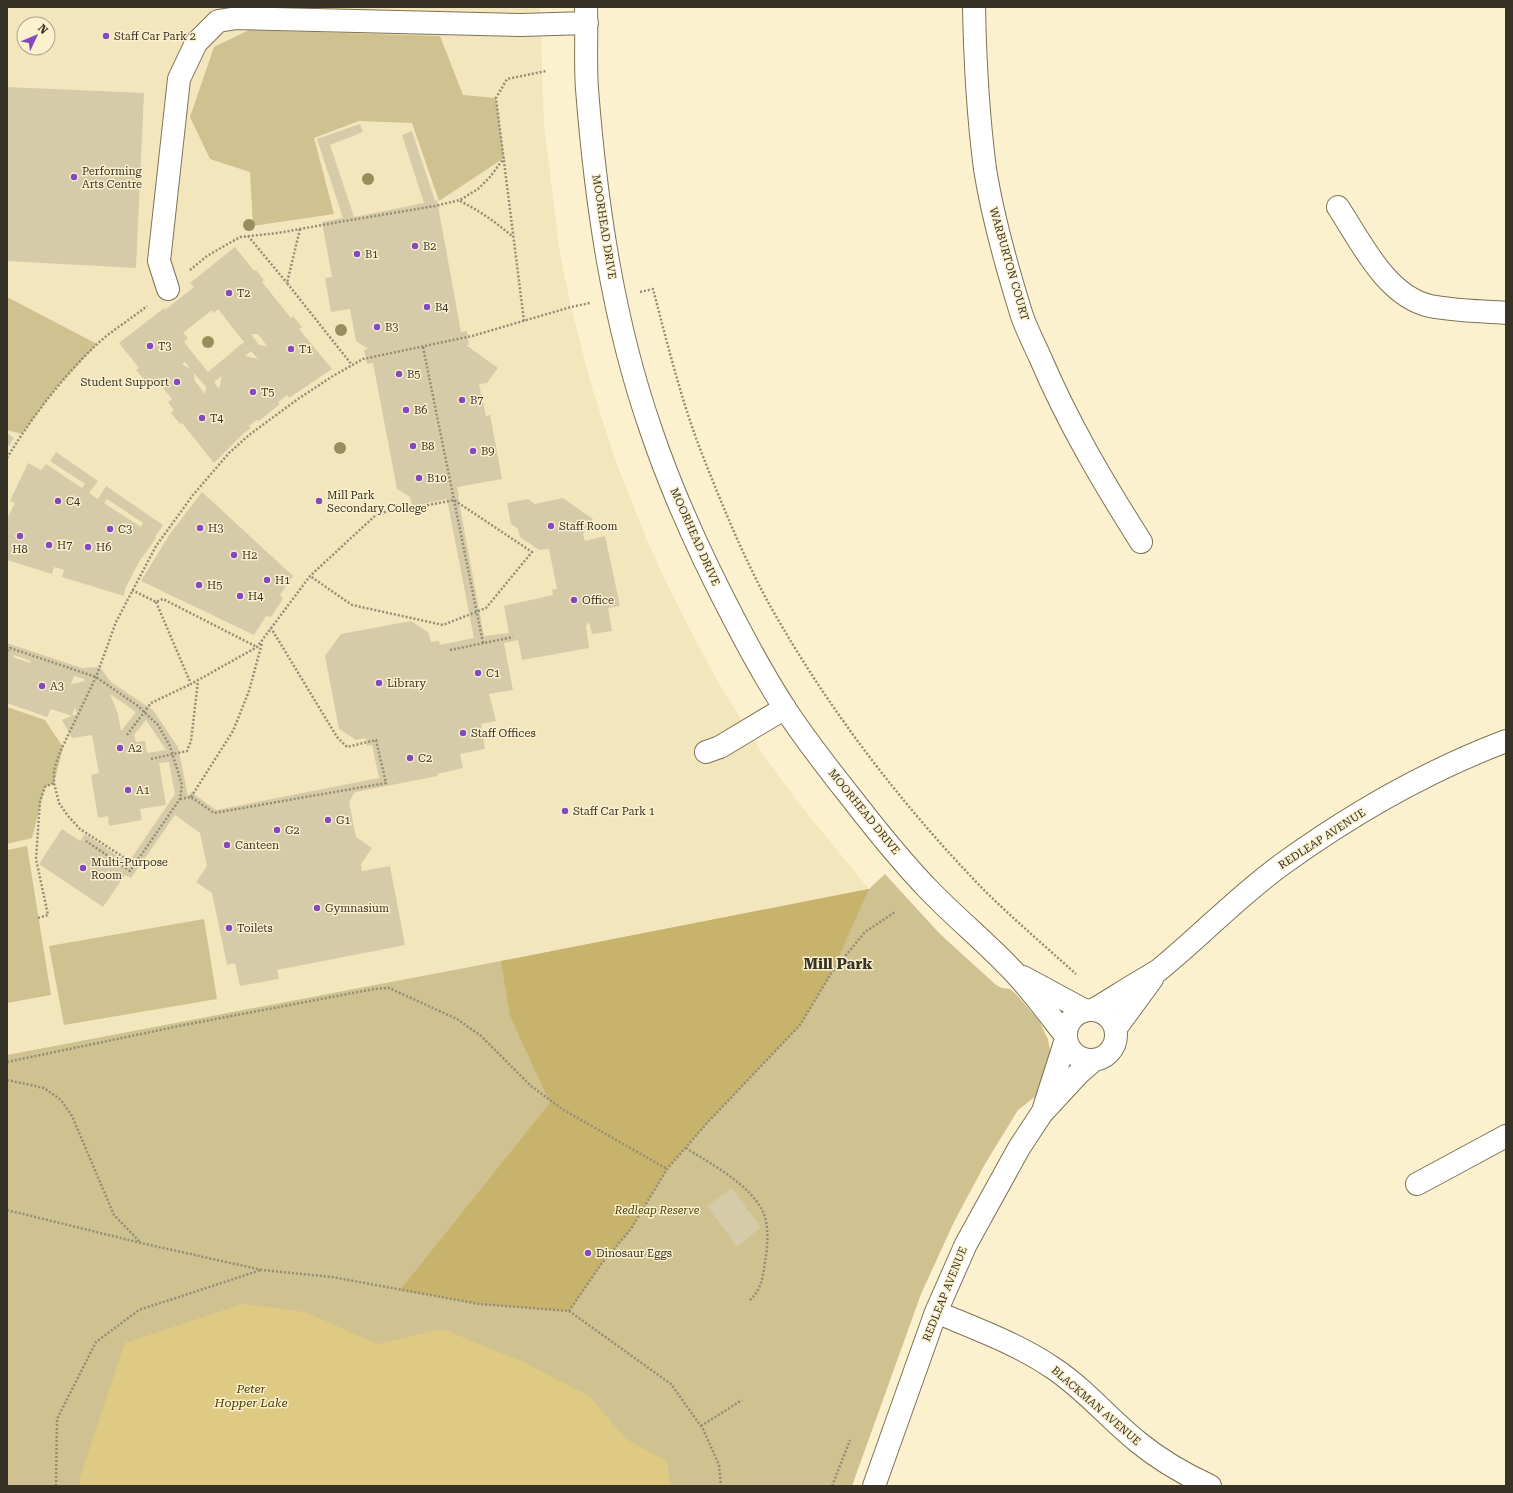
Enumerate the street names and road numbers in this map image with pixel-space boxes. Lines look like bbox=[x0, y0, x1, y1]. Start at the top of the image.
street label: MOORHEAD DRIVE bbox=[589, 174, 619, 280]
street label: WARBURTON COURT bbox=[987, 206, 1031, 322]
street label: MOORHEAD DRIVE bbox=[668, 486, 722, 588]
street label: MOORHEAD DRIVE bbox=[826, 767, 902, 857]
street label: REDLEAP AVENUE bbox=[1276, 806, 1368, 872]
street label: REDLEAP AVENUE bbox=[920, 1245, 970, 1343]
street label: BLACKMAN AVENUE bbox=[1049, 1364, 1143, 1448]

